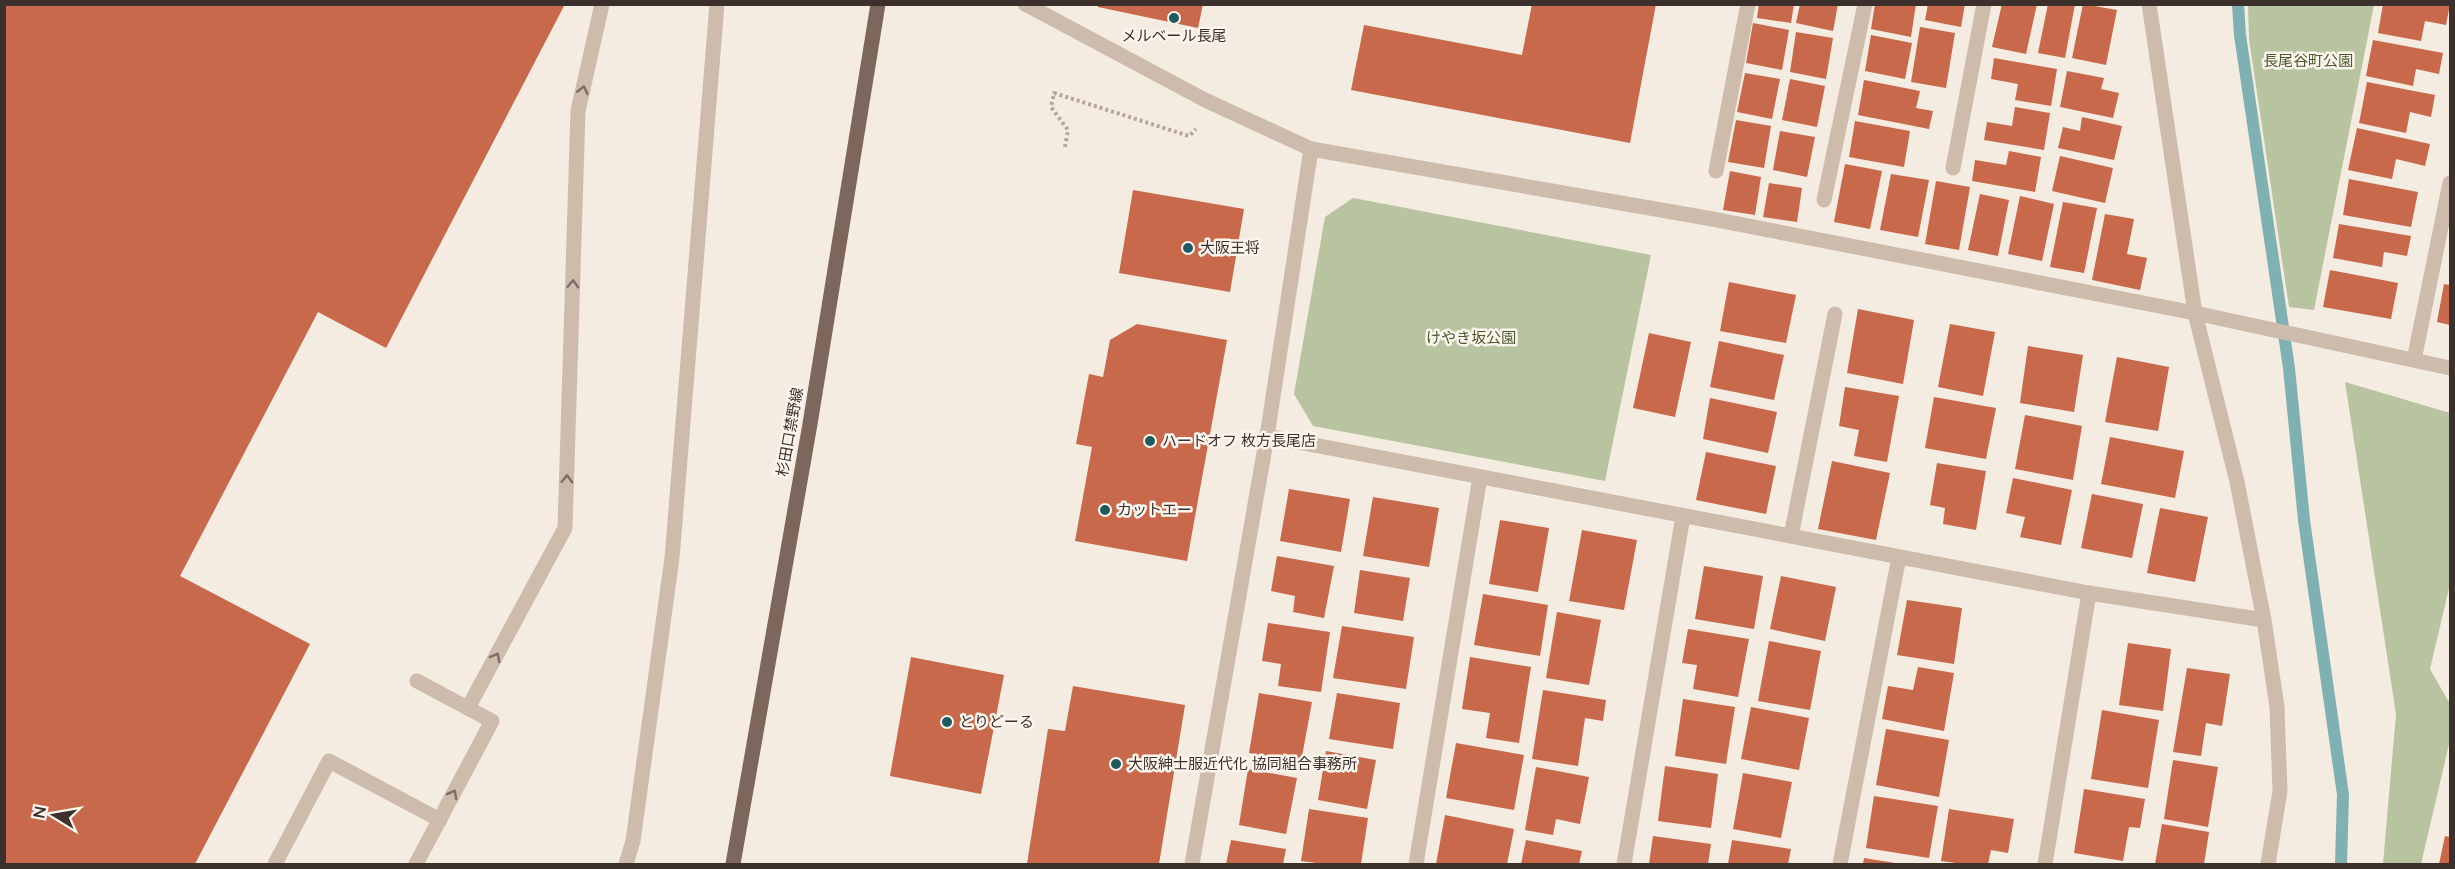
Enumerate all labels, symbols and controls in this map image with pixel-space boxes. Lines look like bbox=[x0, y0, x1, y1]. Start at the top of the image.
marker: メルベール長尾 bbox=[1167, 11, 1181, 25]
place label: メルベール長尾 bbox=[1121, 26, 1227, 45]
park label: 長尾谷町公園 bbox=[2263, 51, 2353, 70]
one-way arrow bbox=[575, 85, 588, 95]
place label: 大阪王将 bbox=[1200, 238, 1260, 257]
marker: 大阪王将 bbox=[1181, 241, 1195, 255]
one-way arrow bbox=[566, 280, 579, 289]
park label: けやき坂公園 bbox=[1426, 328, 1516, 347]
street label: 杉田口禁野線 bbox=[772, 386, 807, 478]
place label: ハードオフ 枚方長尾店 bbox=[1162, 431, 1316, 450]
marker: ハードオフ 枚方長尾店 bbox=[1143, 434, 1157, 448]
one-way arrow bbox=[561, 475, 573, 484]
place label: カットエー bbox=[1117, 500, 1192, 519]
marker: カットエー bbox=[1098, 503, 1112, 517]
one-way arrow bbox=[489, 652, 500, 663]
place label: とりどーる bbox=[959, 712, 1034, 731]
marker: とりどーる bbox=[940, 715, 954, 729]
place label: 大阪紳士服近代化 協同組合事務所 bbox=[1128, 754, 1357, 773]
marker: 大阪紳士服近代化 協同組合事務所 bbox=[1109, 757, 1123, 771]
north arrow bbox=[24, 785, 84, 845]
one-way arrow bbox=[446, 790, 458, 801]
text: N bbox=[28, 804, 50, 820]

